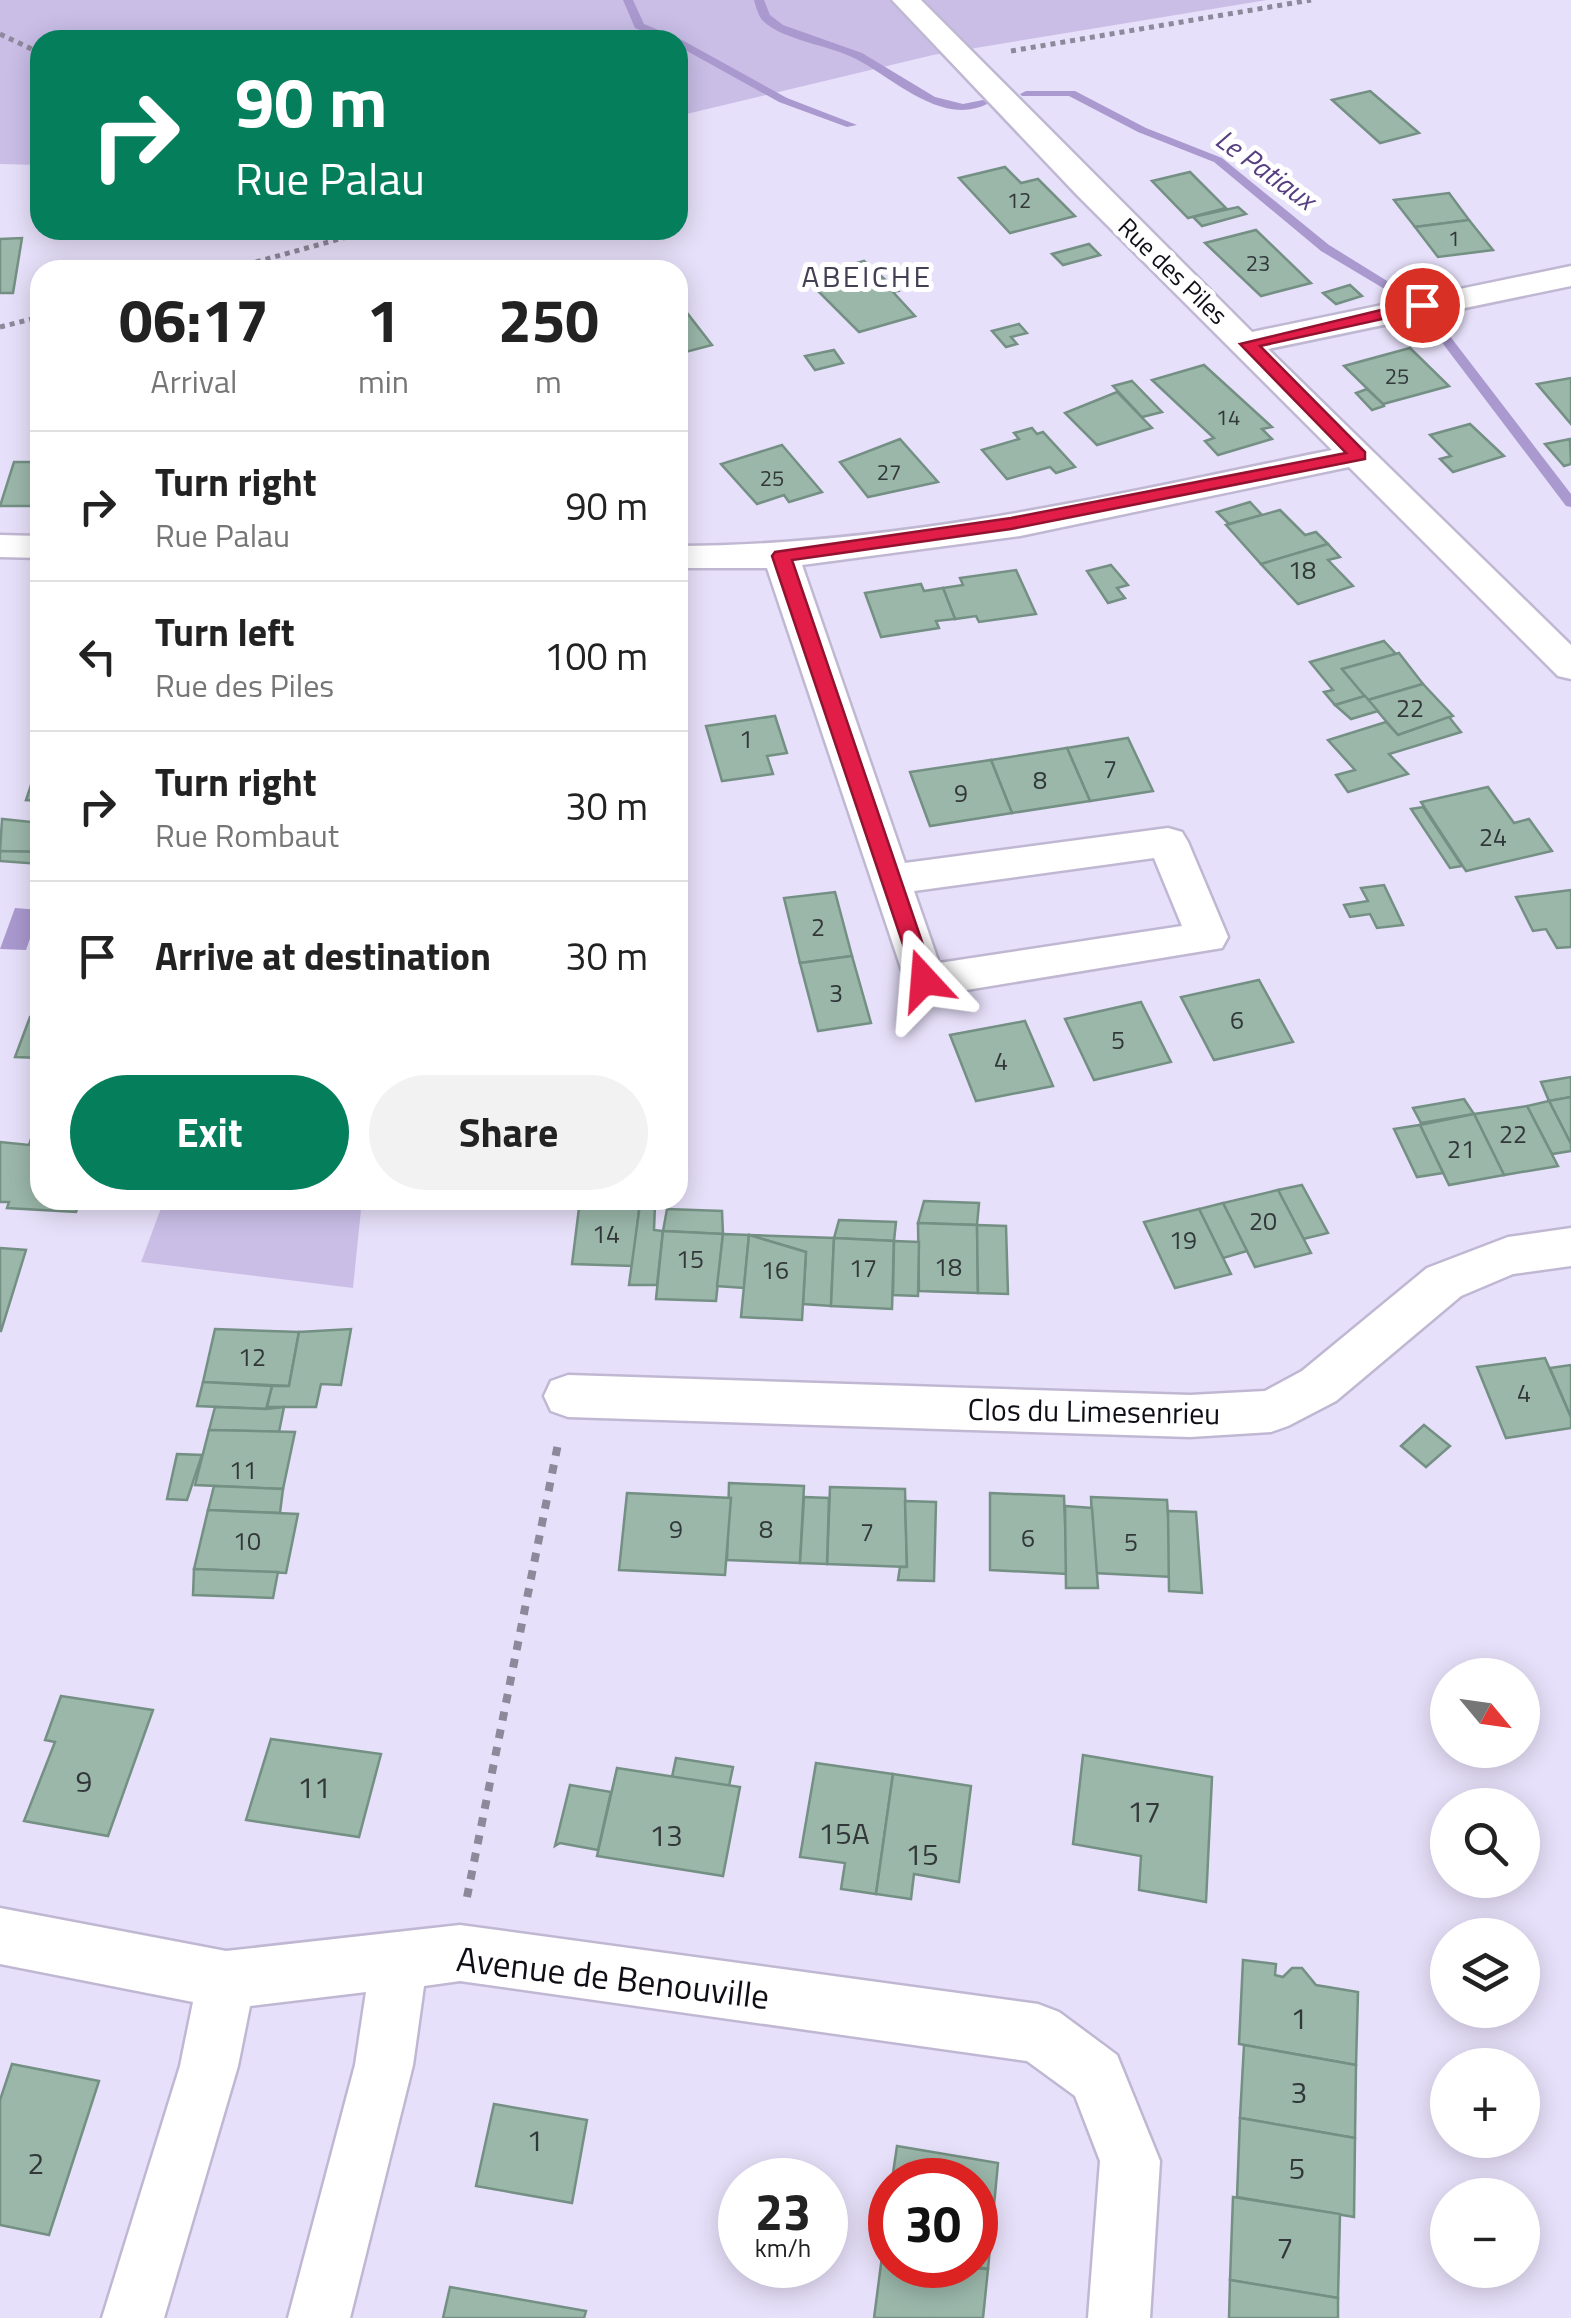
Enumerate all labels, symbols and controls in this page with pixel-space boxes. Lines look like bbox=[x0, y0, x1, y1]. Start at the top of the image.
text: 90 m bbox=[235, 48, 388, 154]
icon: right bbox=[70, 70, 200, 200]
water label: Le Patiaux bbox=[1207, 118, 1328, 222]
text: Rue Palau bbox=[235, 144, 425, 212]
house number: 12 bbox=[1007, 183, 1031, 217]
street label: Rue des Piles bbox=[1109, 209, 1237, 333]
house number: 1 bbox=[1448, 221, 1460, 255]
house number: 23 bbox=[1246, 246, 1270, 280]
district label: ABEICHE bbox=[802, 253, 933, 299]
pin bbox=[1380, 263, 1465, 348]
text: 06:17 bbox=[119, 274, 269, 365]
text: 1 bbox=[367, 274, 400, 365]
text: 250 bbox=[498, 274, 599, 365]
icon: arrive bbox=[1395, 278, 1450, 333]
text: Arrival bbox=[151, 357, 237, 405]
text: min bbox=[358, 357, 409, 405]
text: m bbox=[535, 357, 562, 405]
house number: 25 bbox=[1385, 359, 1409, 393]
house number: 14 bbox=[1216, 400, 1240, 434]
text: Turn right bbox=[155, 453, 317, 511]
house number: 27 bbox=[877, 455, 901, 489]
house number: 25 bbox=[760, 461, 784, 495]
text: 90 m bbox=[565, 477, 648, 535]
icon: right bbox=[70, 479, 125, 534]
text: Rue Palau bbox=[155, 511, 290, 559]
house number: 18 bbox=[1288, 551, 1316, 589]
text: Turn left bbox=[155, 603, 295, 661]
text: 100 m bbox=[544, 627, 648, 685]
icon: left bbox=[70, 629, 125, 684]
text: Rue des Piles bbox=[155, 661, 334, 709]
house number: 22 bbox=[1396, 689, 1424, 727]
house number: 1 bbox=[739, 720, 753, 758]
house number: 7 bbox=[1103, 750, 1117, 788]
text: Turn right bbox=[155, 753, 317, 811]
house number: 8 bbox=[1033, 761, 1047, 799]
house number: 9 bbox=[954, 774, 968, 812]
text: 30 m bbox=[565, 777, 648, 835]
icon: right bbox=[70, 779, 125, 834]
text: Rue Rombaut bbox=[155, 811, 339, 859]
house number: 24 bbox=[1479, 818, 1507, 856]
house number: 2 bbox=[811, 908, 825, 946]
text: Arrive at destination bbox=[155, 927, 491, 985]
text: 30 m bbox=[565, 927, 648, 985]
position arrow bbox=[872, 928, 976, 1032]
icon: arrive bbox=[70, 929, 125, 984]
house number: 3 bbox=[829, 974, 843, 1012]
house number: 6 bbox=[1230, 1001, 1244, 1039]
house number: 5 bbox=[1111, 1021, 1125, 1059]
house number: 4 bbox=[994, 1042, 1008, 1080]
button: Exit bbox=[70, 1075, 349, 1190]
button: Share bbox=[369, 1075, 648, 1190]
house number: 22 bbox=[1499, 1115, 1527, 1153]
house number: 21 bbox=[1447, 1130, 1475, 1168]
house number: 20 bbox=[1249, 1202, 1277, 1240]
house number: 14 bbox=[592, 1215, 620, 1253]
house number: 19 bbox=[1169, 1221, 1197, 1259]
house number: 15 bbox=[676, 1240, 704, 1278]
house number: 18 bbox=[934, 1248, 962, 1286]
house number: 17 bbox=[849, 1249, 877, 1287]
house number: 16 bbox=[761, 1251, 789, 1289]
house number: 12 bbox=[238, 1338, 266, 1376]
house number: 4 bbox=[1517, 1374, 1531, 1412]
street label: Clos du Limesenrieu bbox=[967, 1386, 1221, 1436]
house number: 11 bbox=[229, 1451, 257, 1489]
house number: 9 bbox=[669, 1510, 683, 1548]
house number: 8 bbox=[759, 1510, 773, 1548]
house number: 7 bbox=[860, 1513, 874, 1551]
house number: 6 bbox=[1021, 1519, 1035, 1557]
house number: 10 bbox=[233, 1522, 261, 1560]
house number: 5 bbox=[1124, 1523, 1138, 1561]
north arrow bbox=[1430, 1658, 1540, 1768]
map controls bbox=[1430, 1658, 1540, 2288]
house number: 9 bbox=[76, 1758, 92, 1804]
house number: 11 bbox=[297, 1764, 331, 1810]
house number: 17 bbox=[1127, 1788, 1161, 1834]
button: search bbox=[1430, 1788, 1540, 1898]
house number: 15A bbox=[818, 1810, 870, 1856]
house number: 13 bbox=[649, 1812, 683, 1858]
house number: 15 bbox=[905, 1831, 939, 1877]
button: layers bbox=[1430, 1918, 1540, 2028]
street label: Avenue de Benouville bbox=[454, 1931, 772, 2023]
house number: 1 bbox=[1291, 1995, 1307, 2041]
button: + bbox=[1430, 2048, 1540, 2158]
house number: 3 bbox=[1291, 2069, 1307, 2115]
house number: 1 bbox=[527, 2117, 543, 2163]
house number: 2 bbox=[28, 2140, 44, 2186]
house number: 5 bbox=[1289, 2145, 1305, 2191]
speed limit sign: 30 bbox=[868, 2158, 998, 2288]
text: 23 bbox=[755, 2173, 811, 2249]
button: − bbox=[1430, 2178, 1540, 2288]
house number: 7 bbox=[1277, 2224, 1293, 2270]
text: km/h bbox=[755, 2229, 811, 2267]

